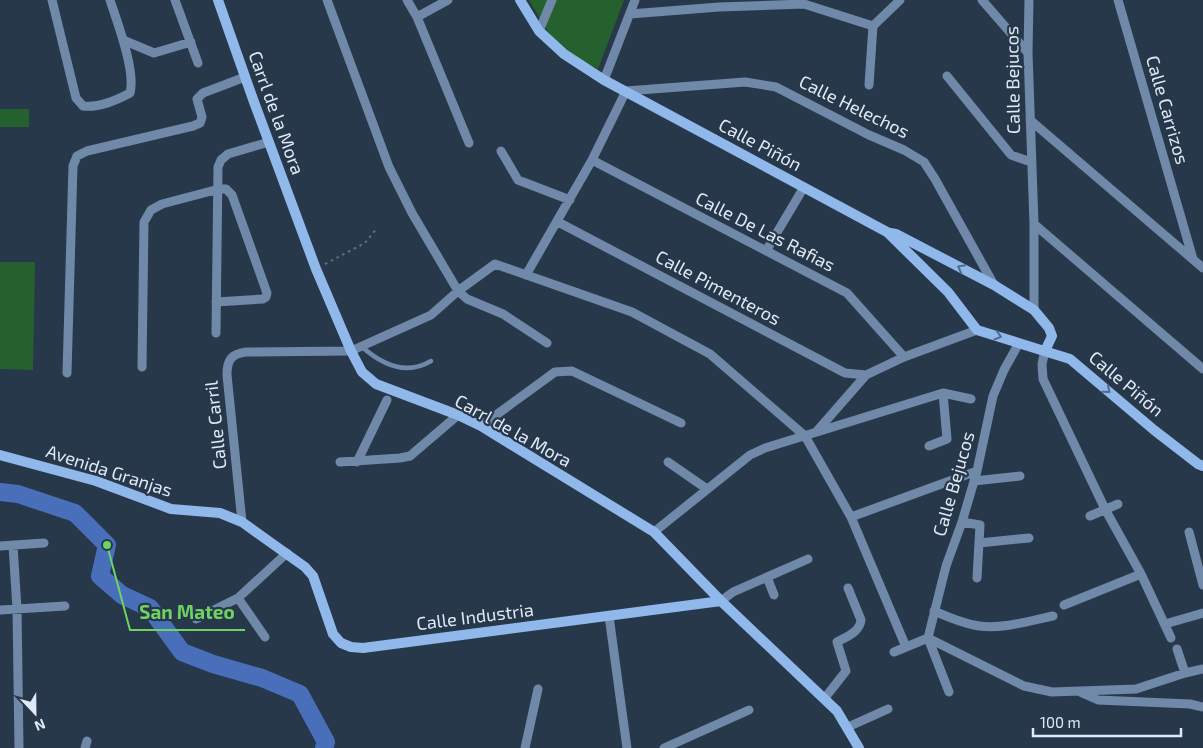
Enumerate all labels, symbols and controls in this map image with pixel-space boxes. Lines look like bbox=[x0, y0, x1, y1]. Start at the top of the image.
street label: Calle Bejucos bbox=[1000, 26, 1024, 134]
street label: Carrl de la Mora bbox=[244, 48, 309, 177]
street label: Calle Carrizos bbox=[1142, 53, 1194, 167]
street label: Calle Helechos bbox=[796, 70, 913, 142]
street label: Calle Piñón bbox=[715, 113, 806, 175]
street label: Calle De Las Rafias bbox=[692, 186, 839, 276]
street label: Calle Pimenteros bbox=[652, 245, 785, 329]
one-way arrow bbox=[958, 264, 967, 274]
one-way arrow bbox=[994, 331, 1002, 341]
street label: Calle Piñón bbox=[1085, 346, 1168, 421]
street label: Calle Carril bbox=[199, 379, 231, 470]
one-way arrow bbox=[1101, 384, 1110, 393]
street label: Carrl de la Mora bbox=[451, 389, 576, 471]
street label: Calle Bejucos bbox=[928, 429, 979, 539]
street label: Avenida Granjas bbox=[43, 439, 175, 501]
callout: San Mateo bbox=[130, 596, 245, 630]
street label: Calle Industria bbox=[415, 598, 535, 634]
text: San Mateo bbox=[139, 600, 235, 623]
north arrow bbox=[10, 688, 60, 738]
scale bar bbox=[1033, 706, 1180, 738]
text: 100 m bbox=[1040, 713, 1081, 731]
text: N bbox=[32, 716, 48, 735]

